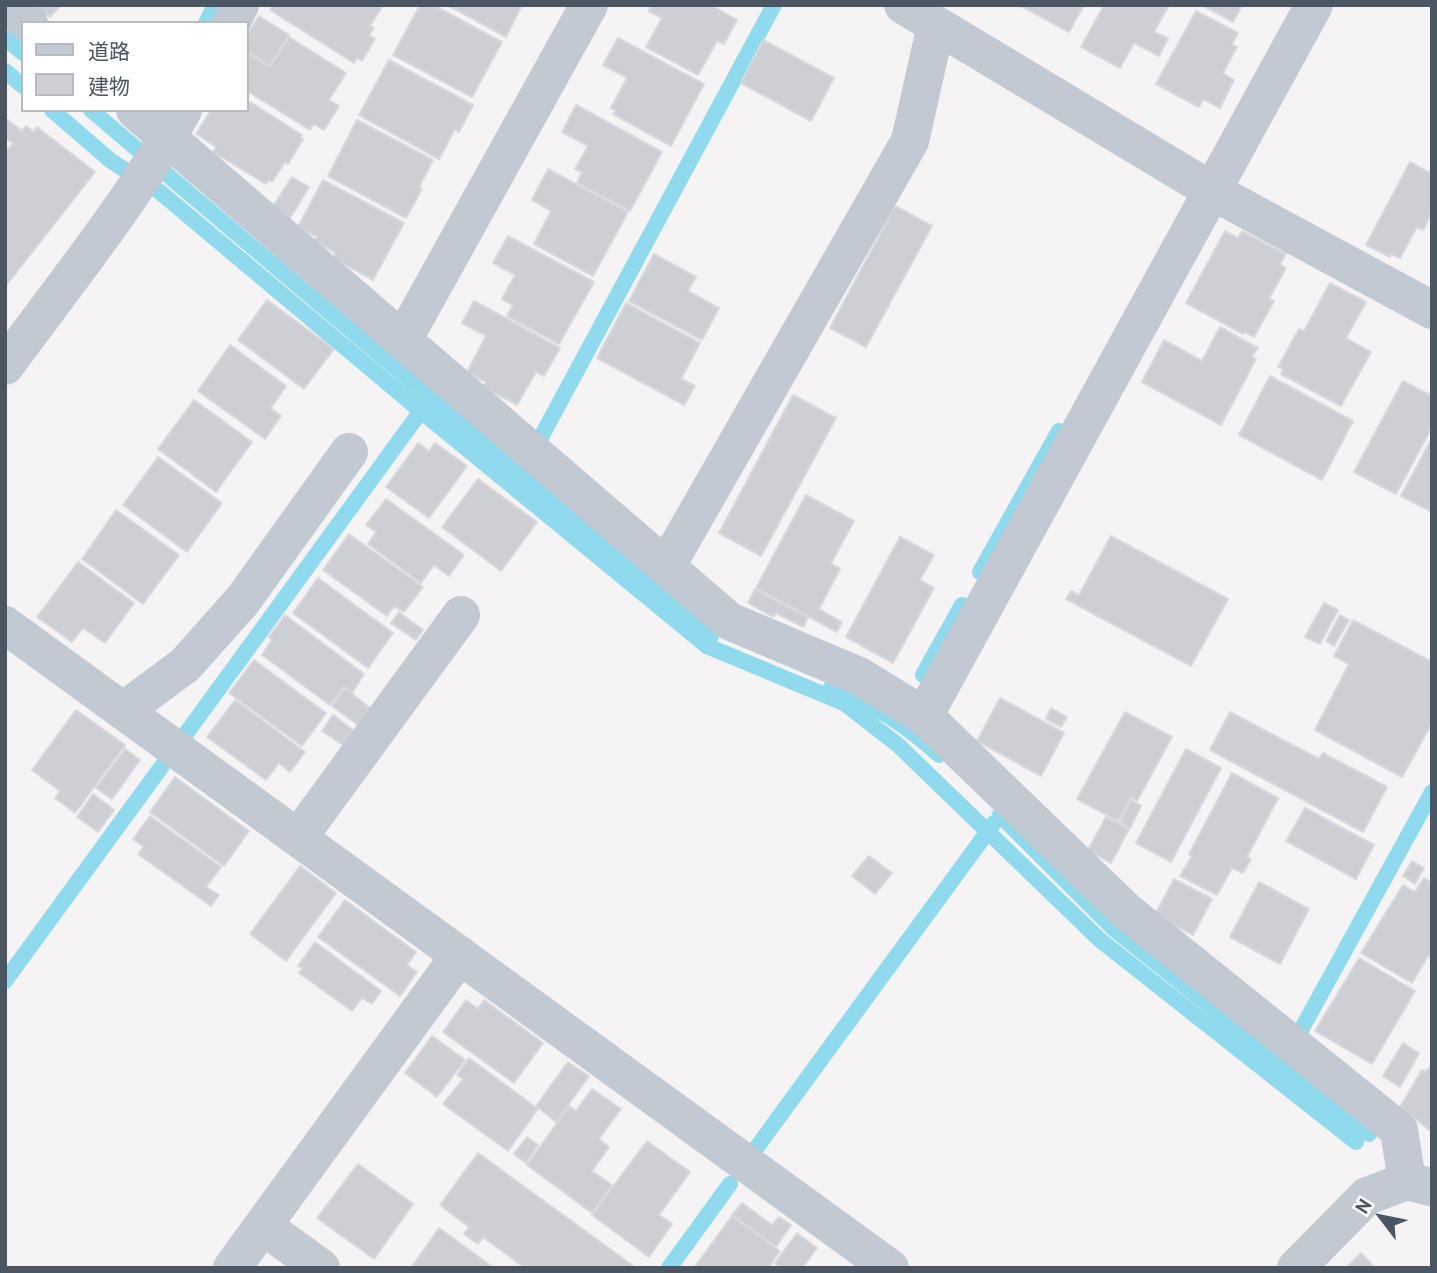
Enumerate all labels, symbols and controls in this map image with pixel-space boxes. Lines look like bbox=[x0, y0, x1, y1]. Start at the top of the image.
legend bbox=[21, 21, 248, 112]
text: 道路 bbox=[88, 38, 130, 65]
text: 建物 bbox=[88, 73, 130, 100]
north arrow bbox=[1346, 1182, 1416, 1252]
text: N bbox=[1350, 1194, 1377, 1218]

